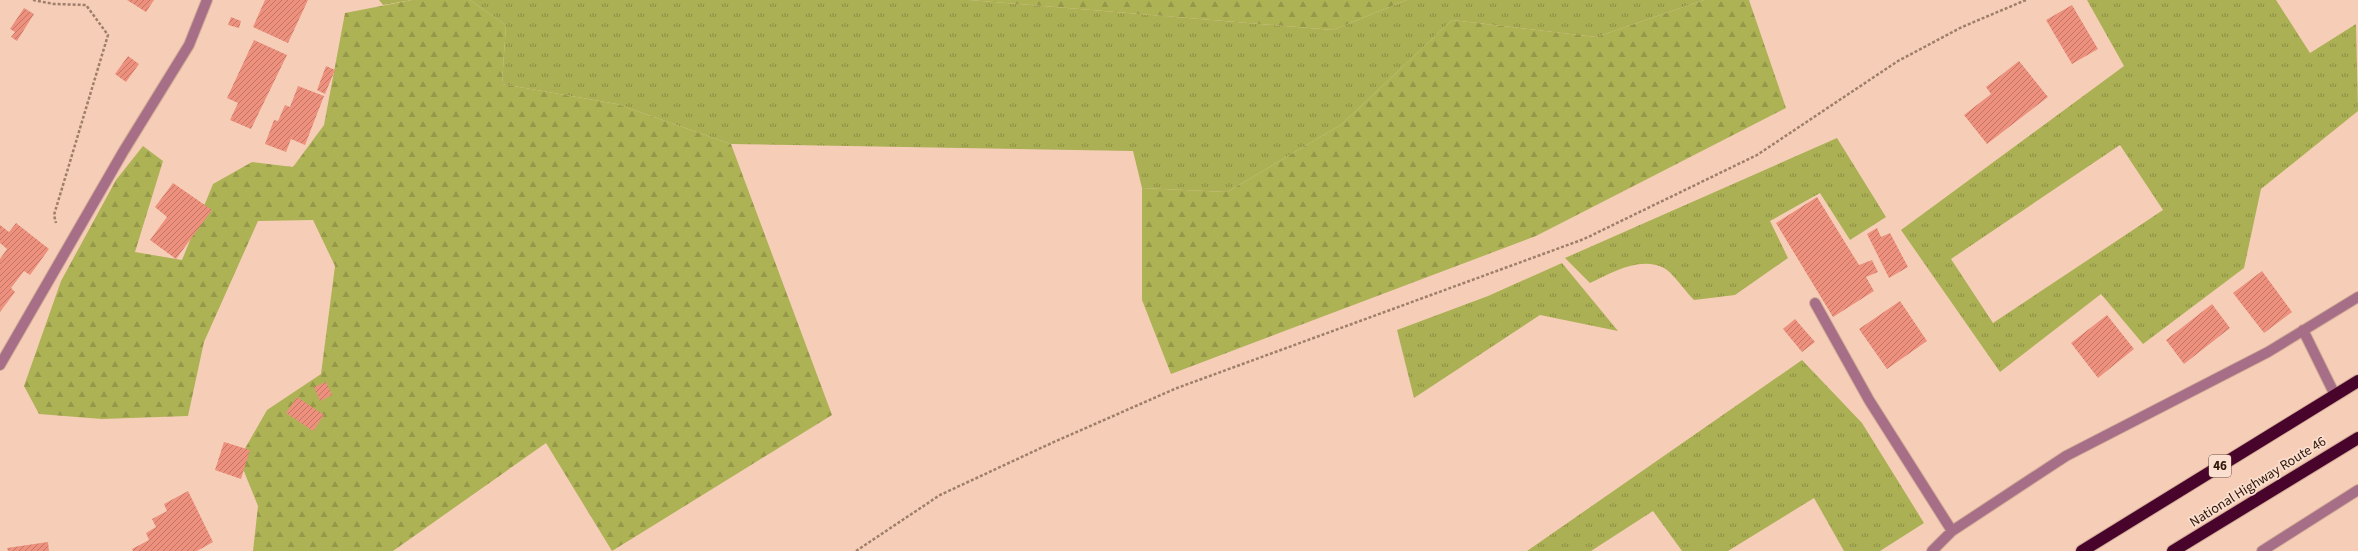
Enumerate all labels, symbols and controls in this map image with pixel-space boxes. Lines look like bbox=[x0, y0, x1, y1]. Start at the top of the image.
street label: National Highway Route 46 bbox=[2186, 432, 2330, 532]
road number: 46 bbox=[2209, 455, 2231, 477]

